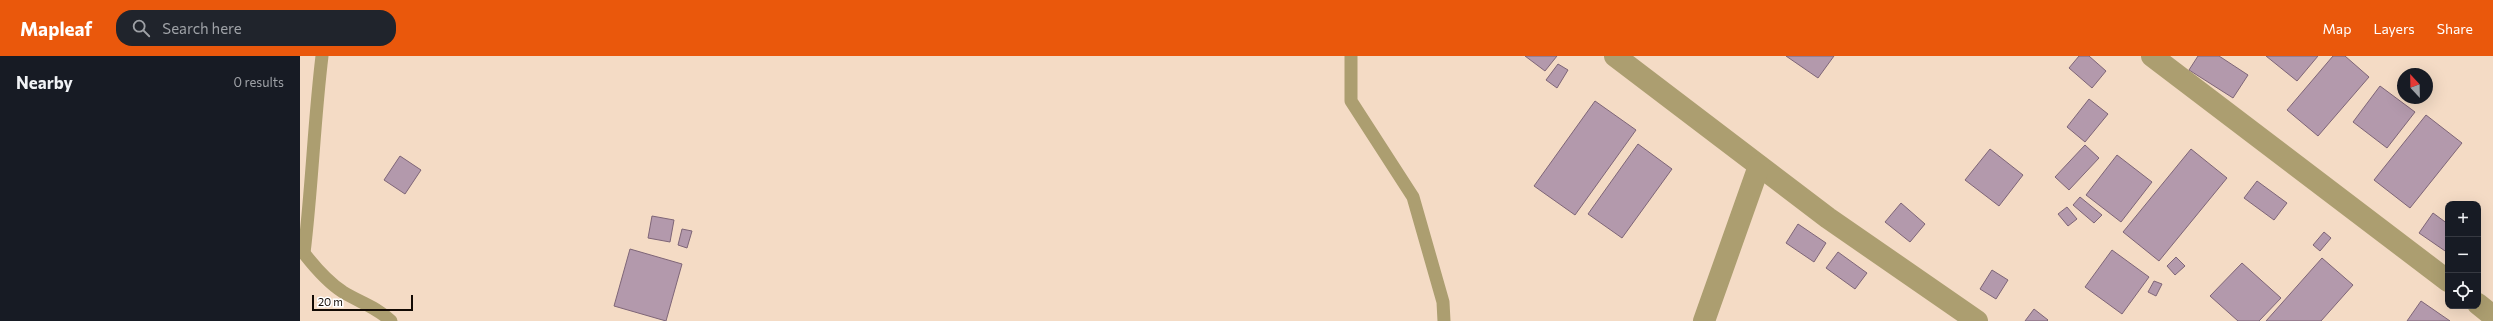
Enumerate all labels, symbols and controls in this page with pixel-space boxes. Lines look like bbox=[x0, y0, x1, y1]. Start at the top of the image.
search box bbox=[116, 10, 396, 46]
text: Mapleaf bbox=[20, 17, 92, 40]
icon: search bbox=[130, 17, 152, 39]
text: Search here bbox=[162, 19, 242, 37]
text: Map bbox=[2323, 20, 2351, 37]
text: Layers bbox=[2373, 20, 2415, 37]
text: Share bbox=[2437, 20, 2473, 37]
north arrow bbox=[2397, 68, 2433, 104]
text: Nearby bbox=[16, 72, 73, 93]
text: 0 results bbox=[233, 74, 284, 90]
map controls bbox=[2445, 201, 2481, 309]
button: + bbox=[2445, 201, 2481, 237]
button: − bbox=[2445, 237, 2481, 273]
button: locate bbox=[2445, 273, 2481, 309]
scale bar bbox=[312, 293, 413, 312]
text: 20 m bbox=[318, 295, 343, 308]

